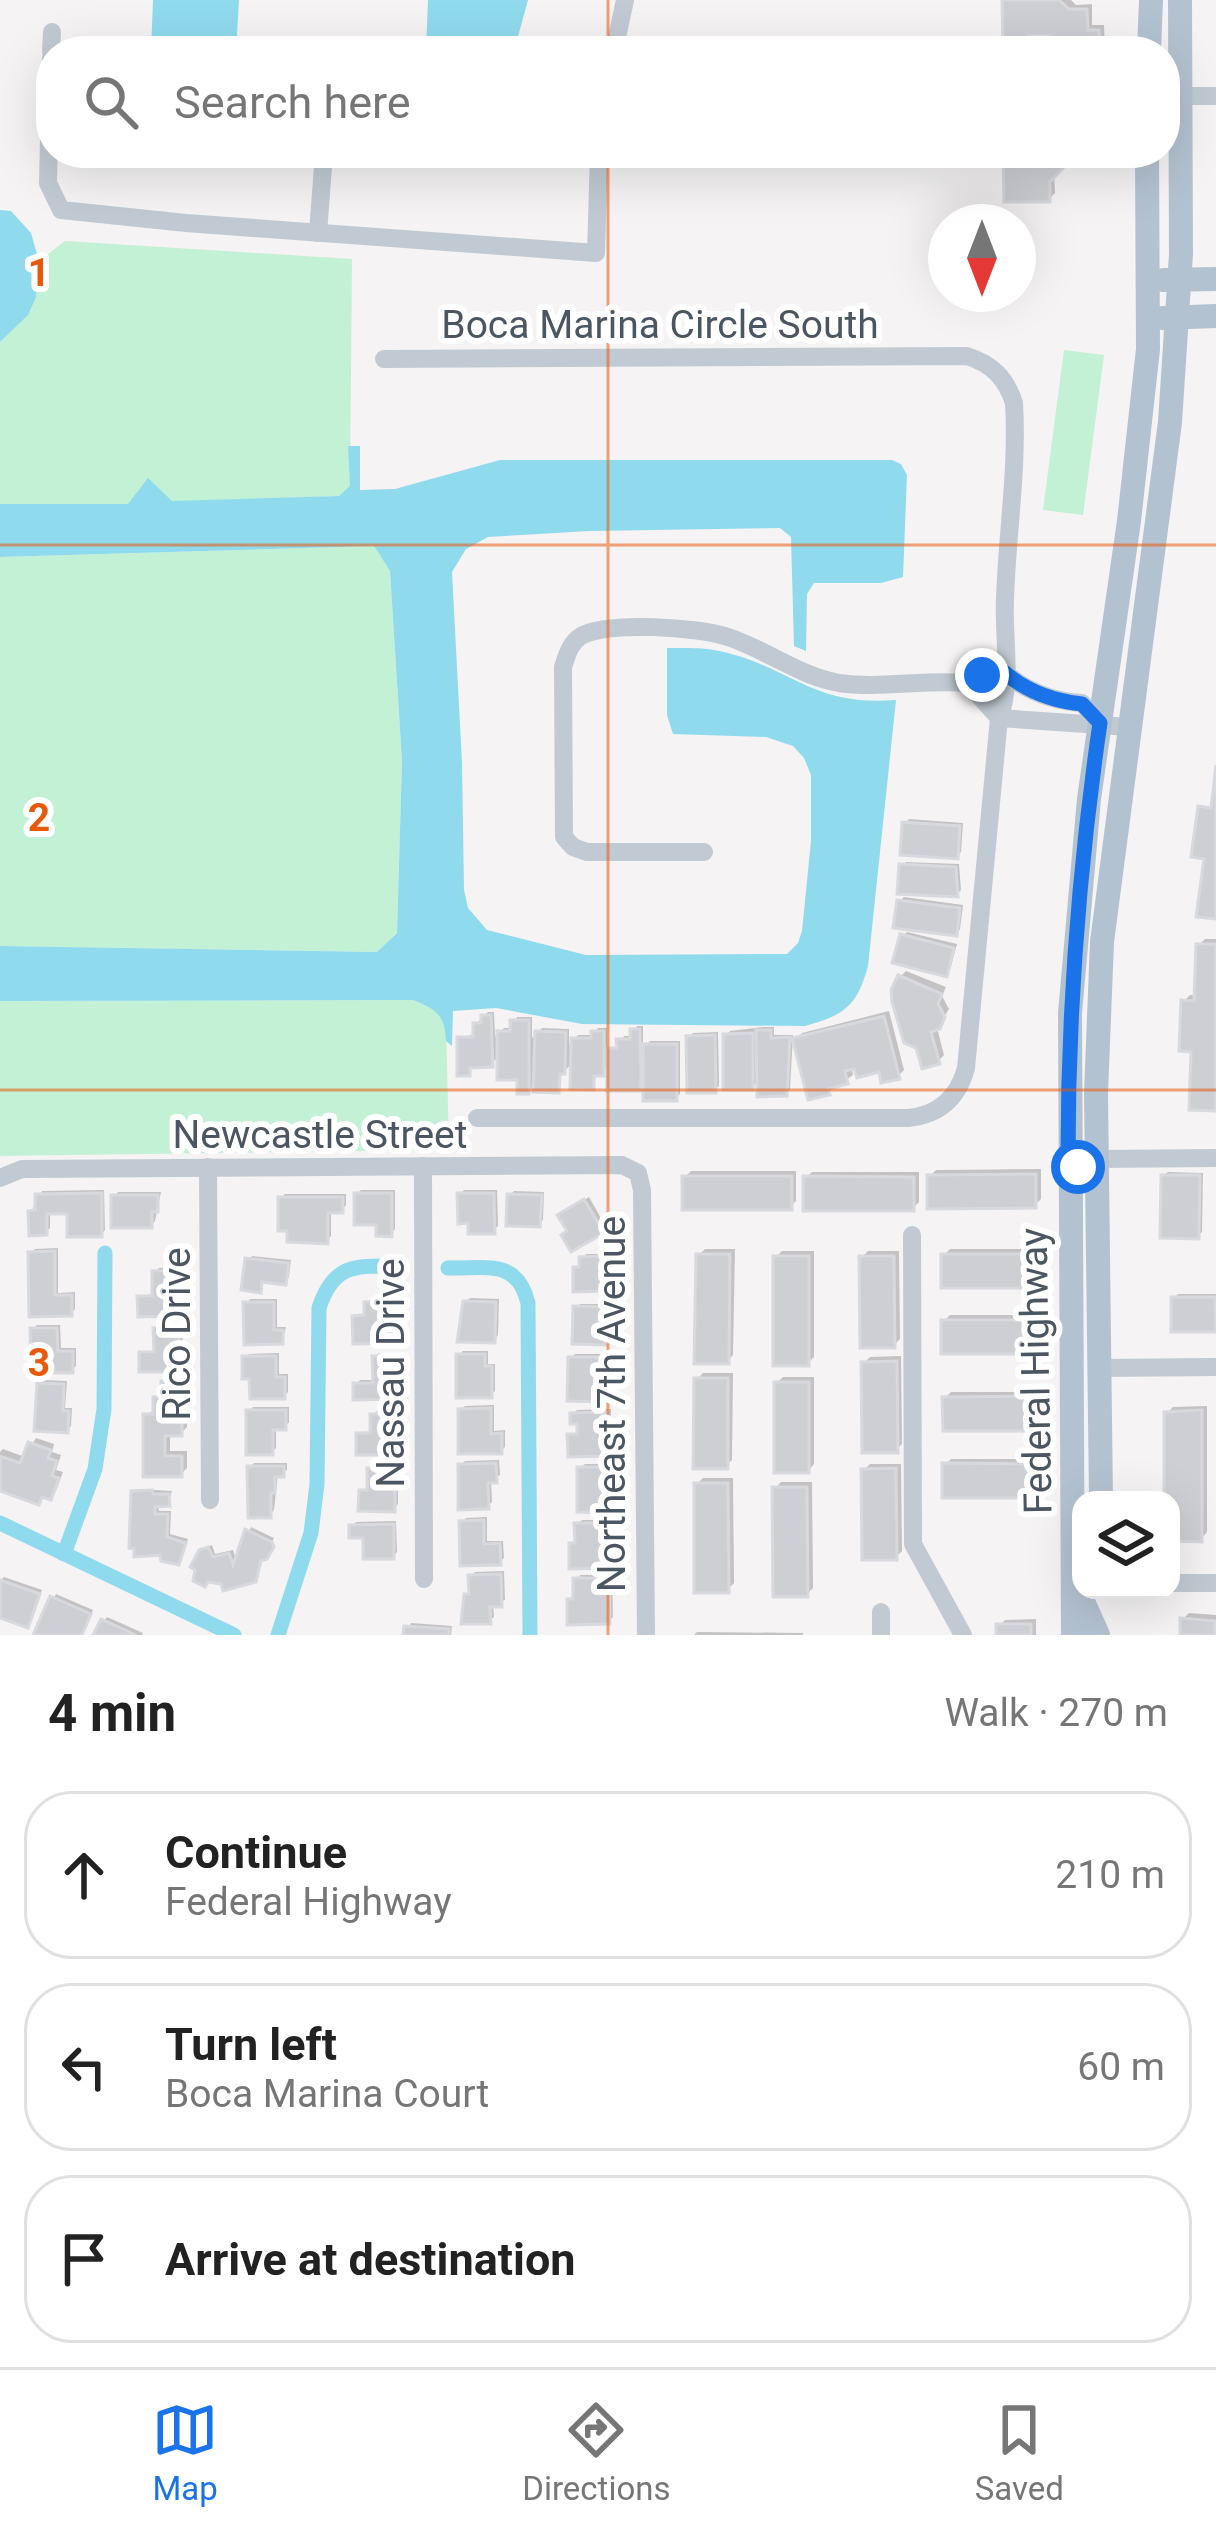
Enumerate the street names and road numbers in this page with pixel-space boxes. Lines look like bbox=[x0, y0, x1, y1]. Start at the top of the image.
street label: Boca Marina Circle South bbox=[441, 302, 879, 348]
street label: Newcastle Street bbox=[172, 1112, 468, 1158]
street label: Northeast 7th Avenue bbox=[589, 1216, 635, 1592]
street label: Federal Highway bbox=[1011, 1227, 1061, 1515]
street label: Rico Drive bbox=[154, 1247, 200, 1421]
street label: Nassau Drive bbox=[368, 1258, 414, 1488]

